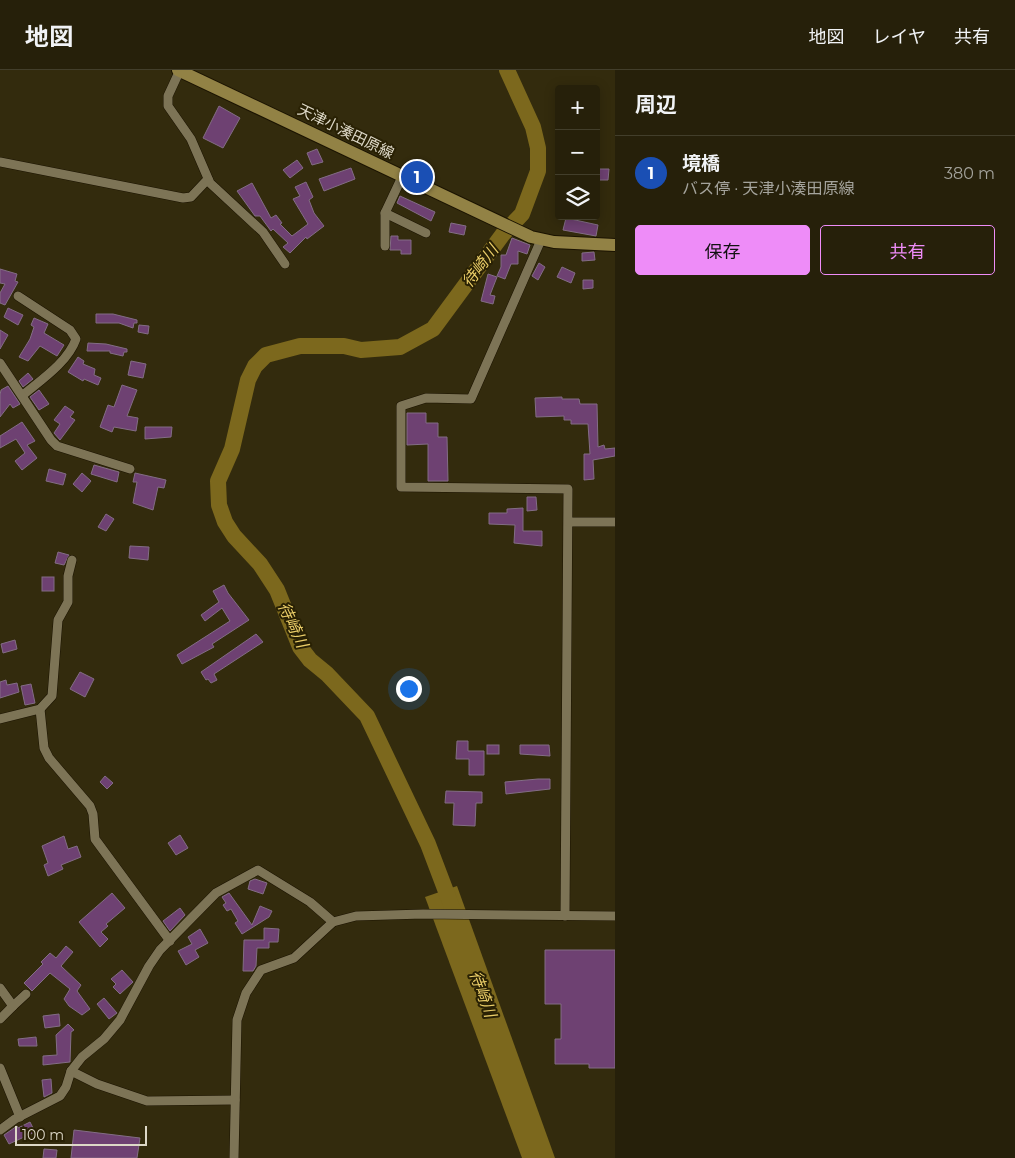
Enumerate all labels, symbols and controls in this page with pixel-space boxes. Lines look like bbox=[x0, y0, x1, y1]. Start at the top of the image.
text: 地図 bbox=[25, 22, 73, 51]
text: 地図 bbox=[809, 26, 845, 48]
text: レイヤ bbox=[873, 26, 926, 48]
text: 共有 bbox=[954, 26, 990, 48]
map controls bbox=[555, 85, 600, 220]
button: + bbox=[555, 85, 600, 130]
text: 周辺 bbox=[635, 92, 677, 117]
street label: 天津小湊田原線 bbox=[295, 99, 397, 163]
button: − bbox=[555, 130, 600, 175]
text: 境橋 bbox=[682, 152, 720, 175]
pin: 1 bbox=[401, 158, 433, 196]
text: 1 bbox=[648, 164, 654, 183]
text: 380 m bbox=[944, 164, 995, 183]
button: layers bbox=[555, 175, 600, 220]
text: バス停 · 天津小湊田原線 bbox=[682, 179, 854, 198]
button: 保存 bbox=[635, 225, 810, 275]
button: 共有 bbox=[820, 225, 995, 275]
water label: 待崎川 bbox=[458, 240, 503, 291]
water label: 待崎川 bbox=[274, 599, 313, 653]
your location bbox=[396, 676, 422, 702]
water label: 待崎川 bbox=[466, 968, 501, 1022]
scale bar bbox=[15, 1123, 148, 1146]
text: 100 m bbox=[22, 1126, 64, 1144]

